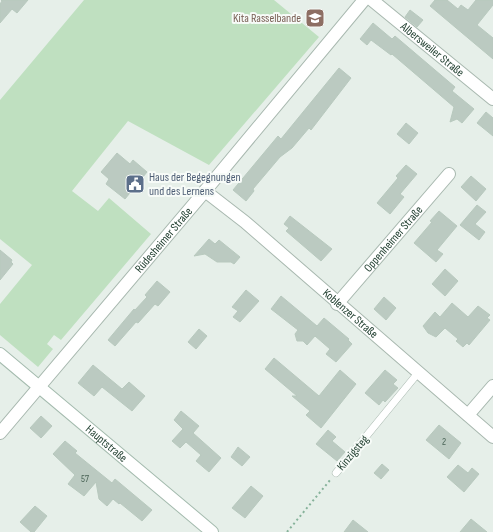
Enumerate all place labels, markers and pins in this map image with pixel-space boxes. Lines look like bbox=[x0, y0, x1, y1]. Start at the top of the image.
school or university icon: Kita Rasselbande bbox=[304, 7, 326, 29]
place label: Kita Rasselbande bbox=[233, 11, 301, 26]
place label: Haus der Begegnungen und des Lernens bbox=[149, 170, 241, 199]
public building icon: Haus der Begegnungen und des Lernens bbox=[124, 173, 146, 195]

